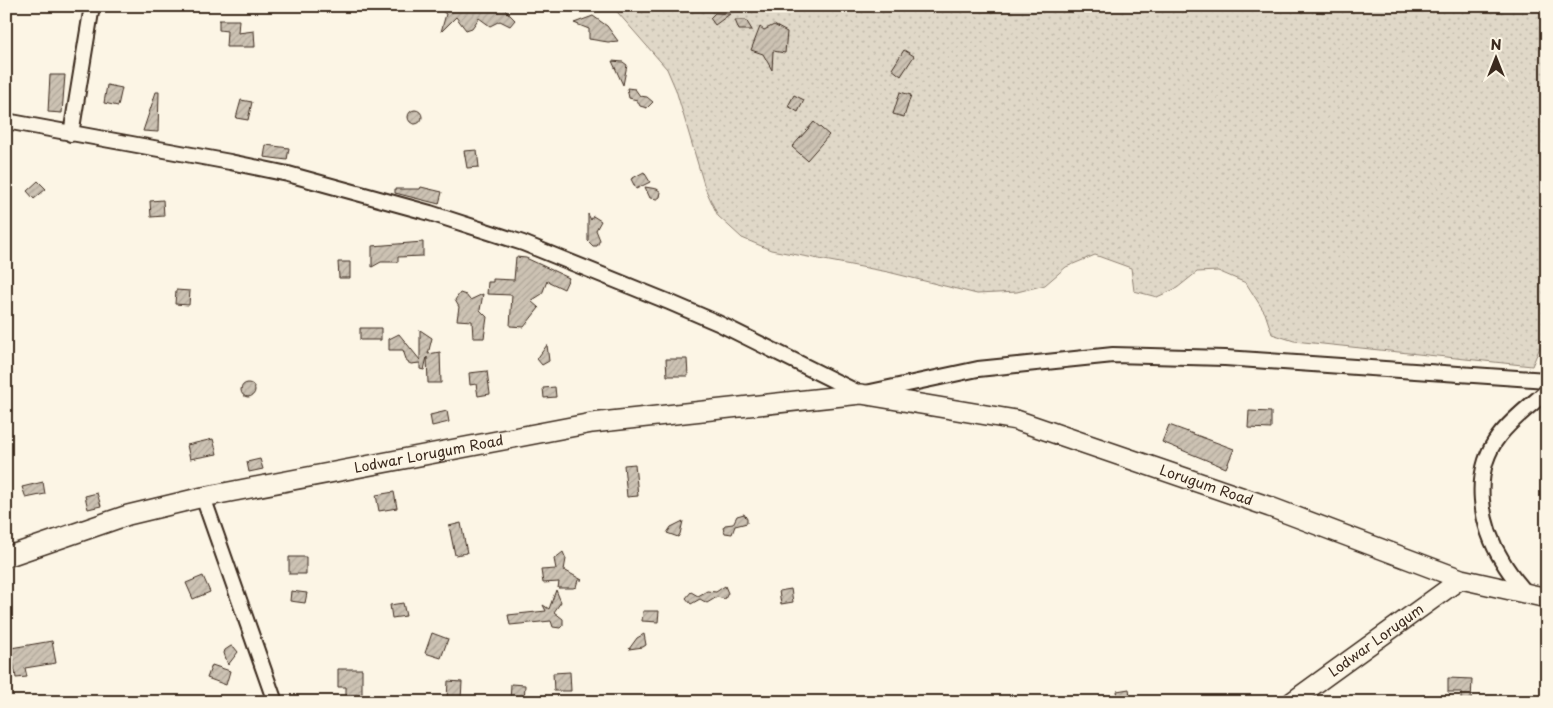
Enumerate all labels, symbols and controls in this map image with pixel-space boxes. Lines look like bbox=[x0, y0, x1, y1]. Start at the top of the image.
north arrow bbox=[1470, 32, 1520, 82]
text: N bbox=[1490, 34, 1502, 55]
street label: Lodwar Lorugum Road bbox=[352, 429, 505, 478]
street label: Lorugum Road bbox=[1157, 459, 1256, 510]
street label: Lodwar Lorugum bbox=[1324, 598, 1428, 682]

